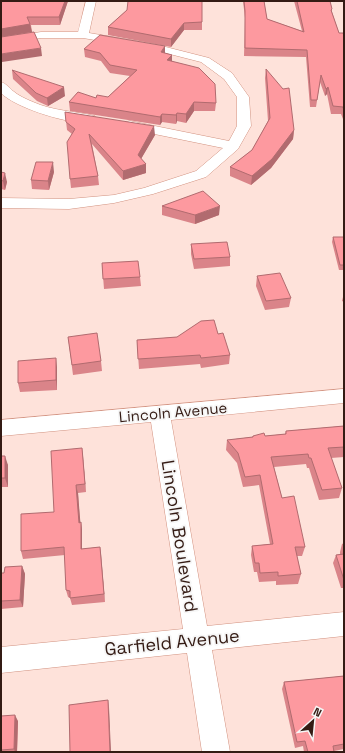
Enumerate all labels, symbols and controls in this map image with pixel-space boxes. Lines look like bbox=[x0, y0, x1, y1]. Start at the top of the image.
street label: Lincoln Avenue bbox=[118, 398, 228, 426]
street label: Lincoln Boulevard bbox=[157, 458, 203, 614]
street label: Garfield Avenue bbox=[103, 623, 241, 661]
north arrow bbox=[293, 701, 333, 741]
text: N bbox=[311, 704, 324, 720]

